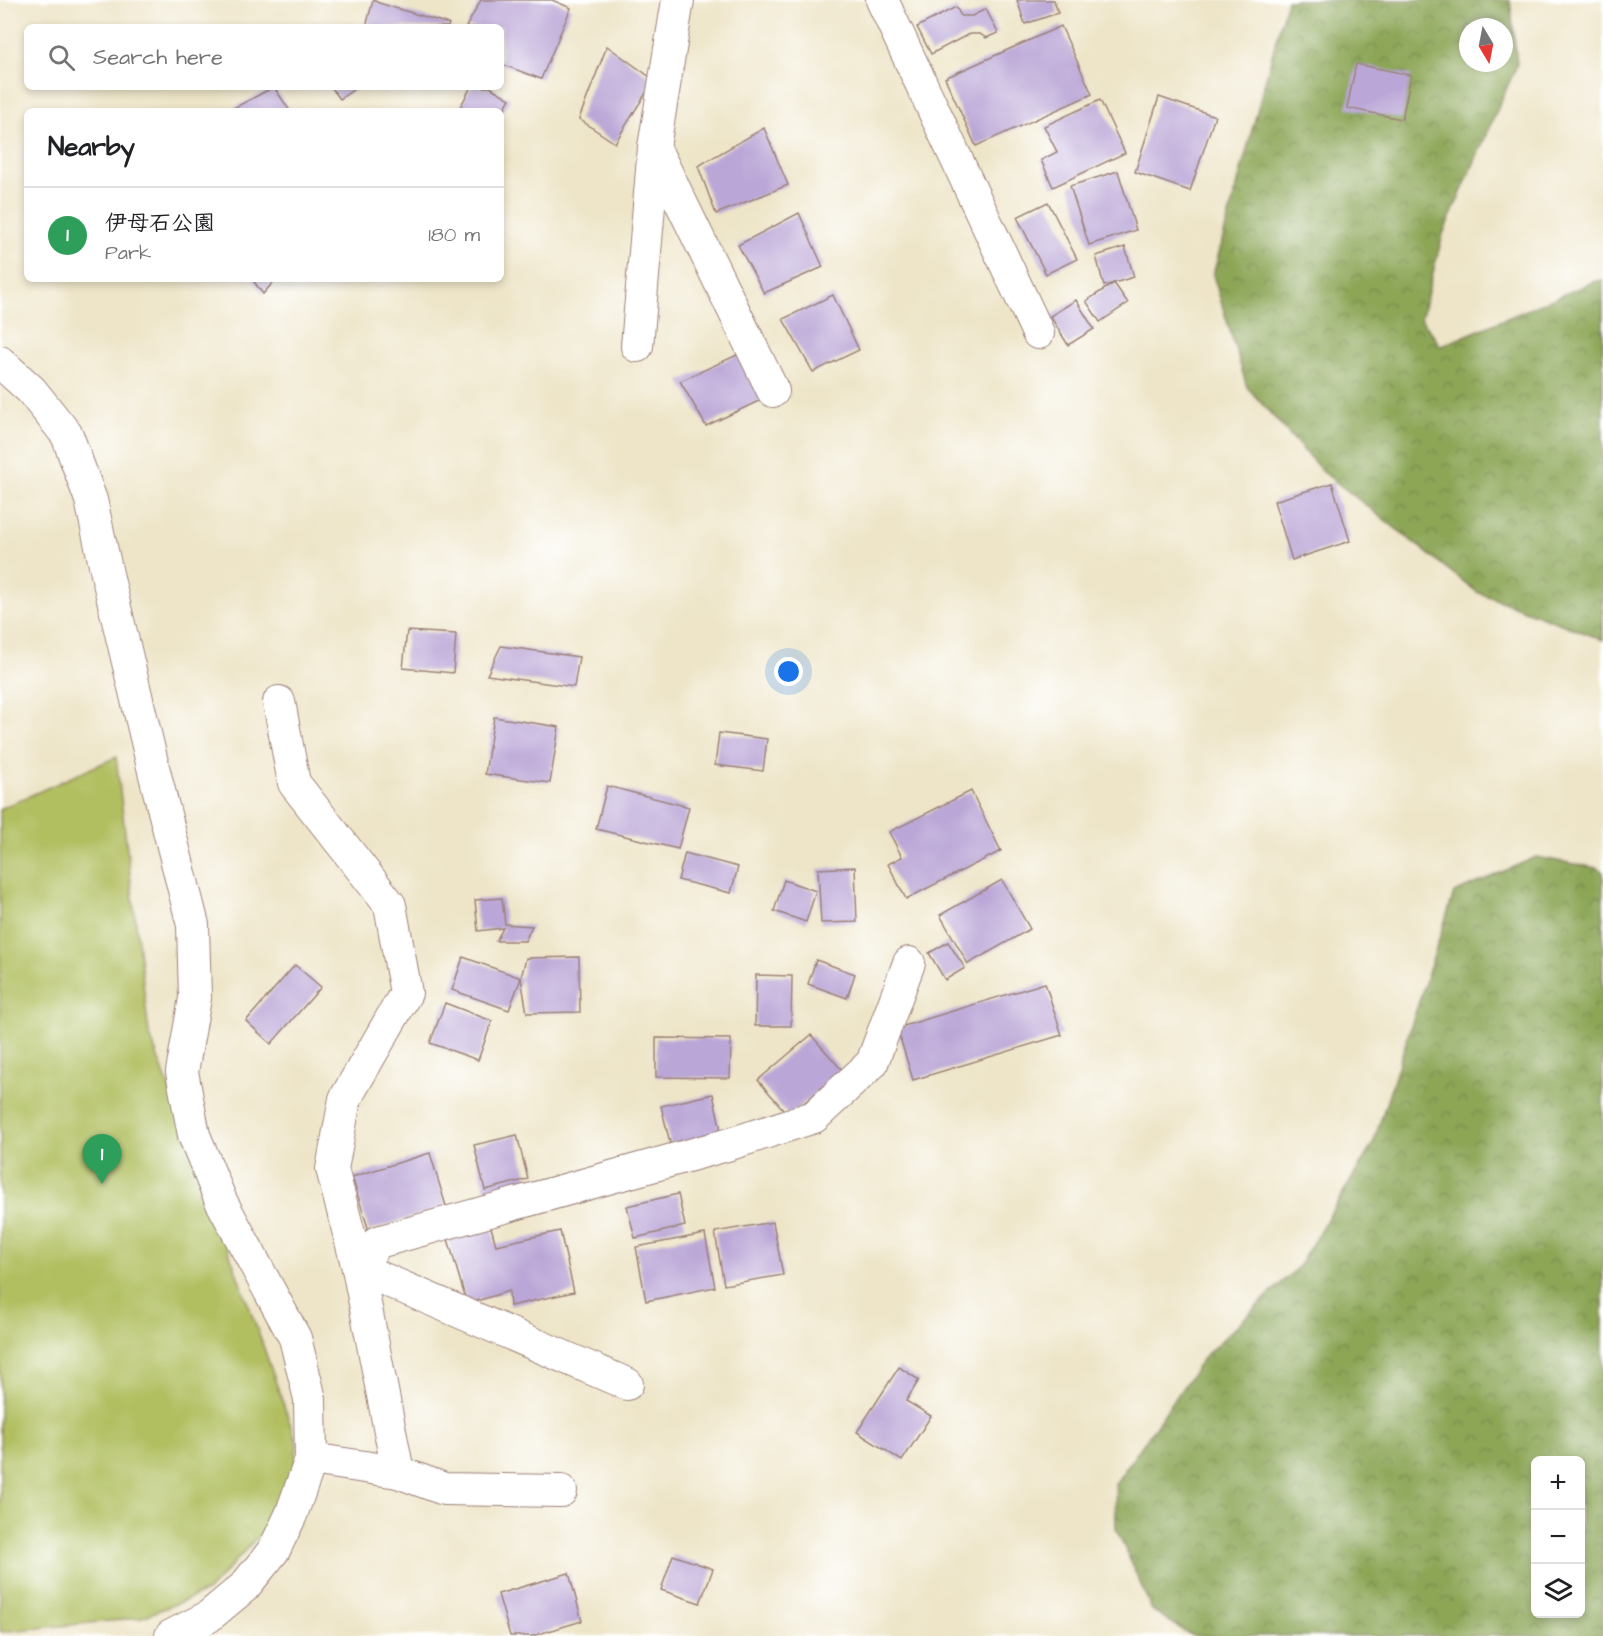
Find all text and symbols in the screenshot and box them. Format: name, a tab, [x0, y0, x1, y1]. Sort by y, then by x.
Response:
north arrow	[1459, 18, 1513, 72]
search box	[24, 24, 504, 90]
icon: search	[45, 41, 78, 74]
text: Search here	[93, 42, 223, 73]
text: Nearby	[48, 129, 135, 165]
text: 伊母石公園	[105, 208, 215, 239]
text: 1	[66, 221, 69, 249]
text: 180 m	[428, 221, 480, 249]
text: Park	[105, 239, 151, 267]
your location	[774, 657, 803, 686]
pin: 1	[82, 1134, 122, 1184]
map controls	[1531, 1456, 1585, 1618]
button: +	[1531, 1456, 1585, 1510]
button: −	[1531, 1510, 1585, 1564]
button: layers	[1531, 1564, 1585, 1618]

